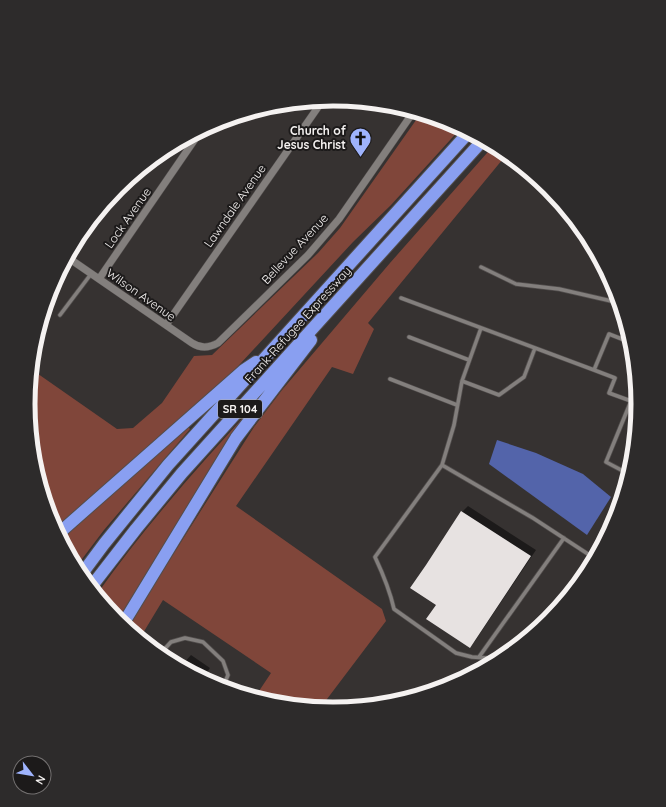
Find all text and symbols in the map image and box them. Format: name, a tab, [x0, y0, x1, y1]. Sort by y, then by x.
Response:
place label: Church of Jesus Christ	[277, 123, 347, 152]
church icon: Church of Jesus Christ	[348, 125, 374, 158]
street label: Lawndale Avenue	[200, 161, 269, 250]
street label: Lock Avenue	[101, 184, 154, 251]
street label: Bellevue Avenue	[258, 210, 331, 287]
street label: Frank-Refugee Expressway	[241, 263, 354, 386]
street label: Wilson Avenue	[104, 265, 179, 324]
road number: SR 104	[218, 400, 262, 418]
north arrow	[12, 755, 52, 795]
text: N	[32, 773, 49, 787]

